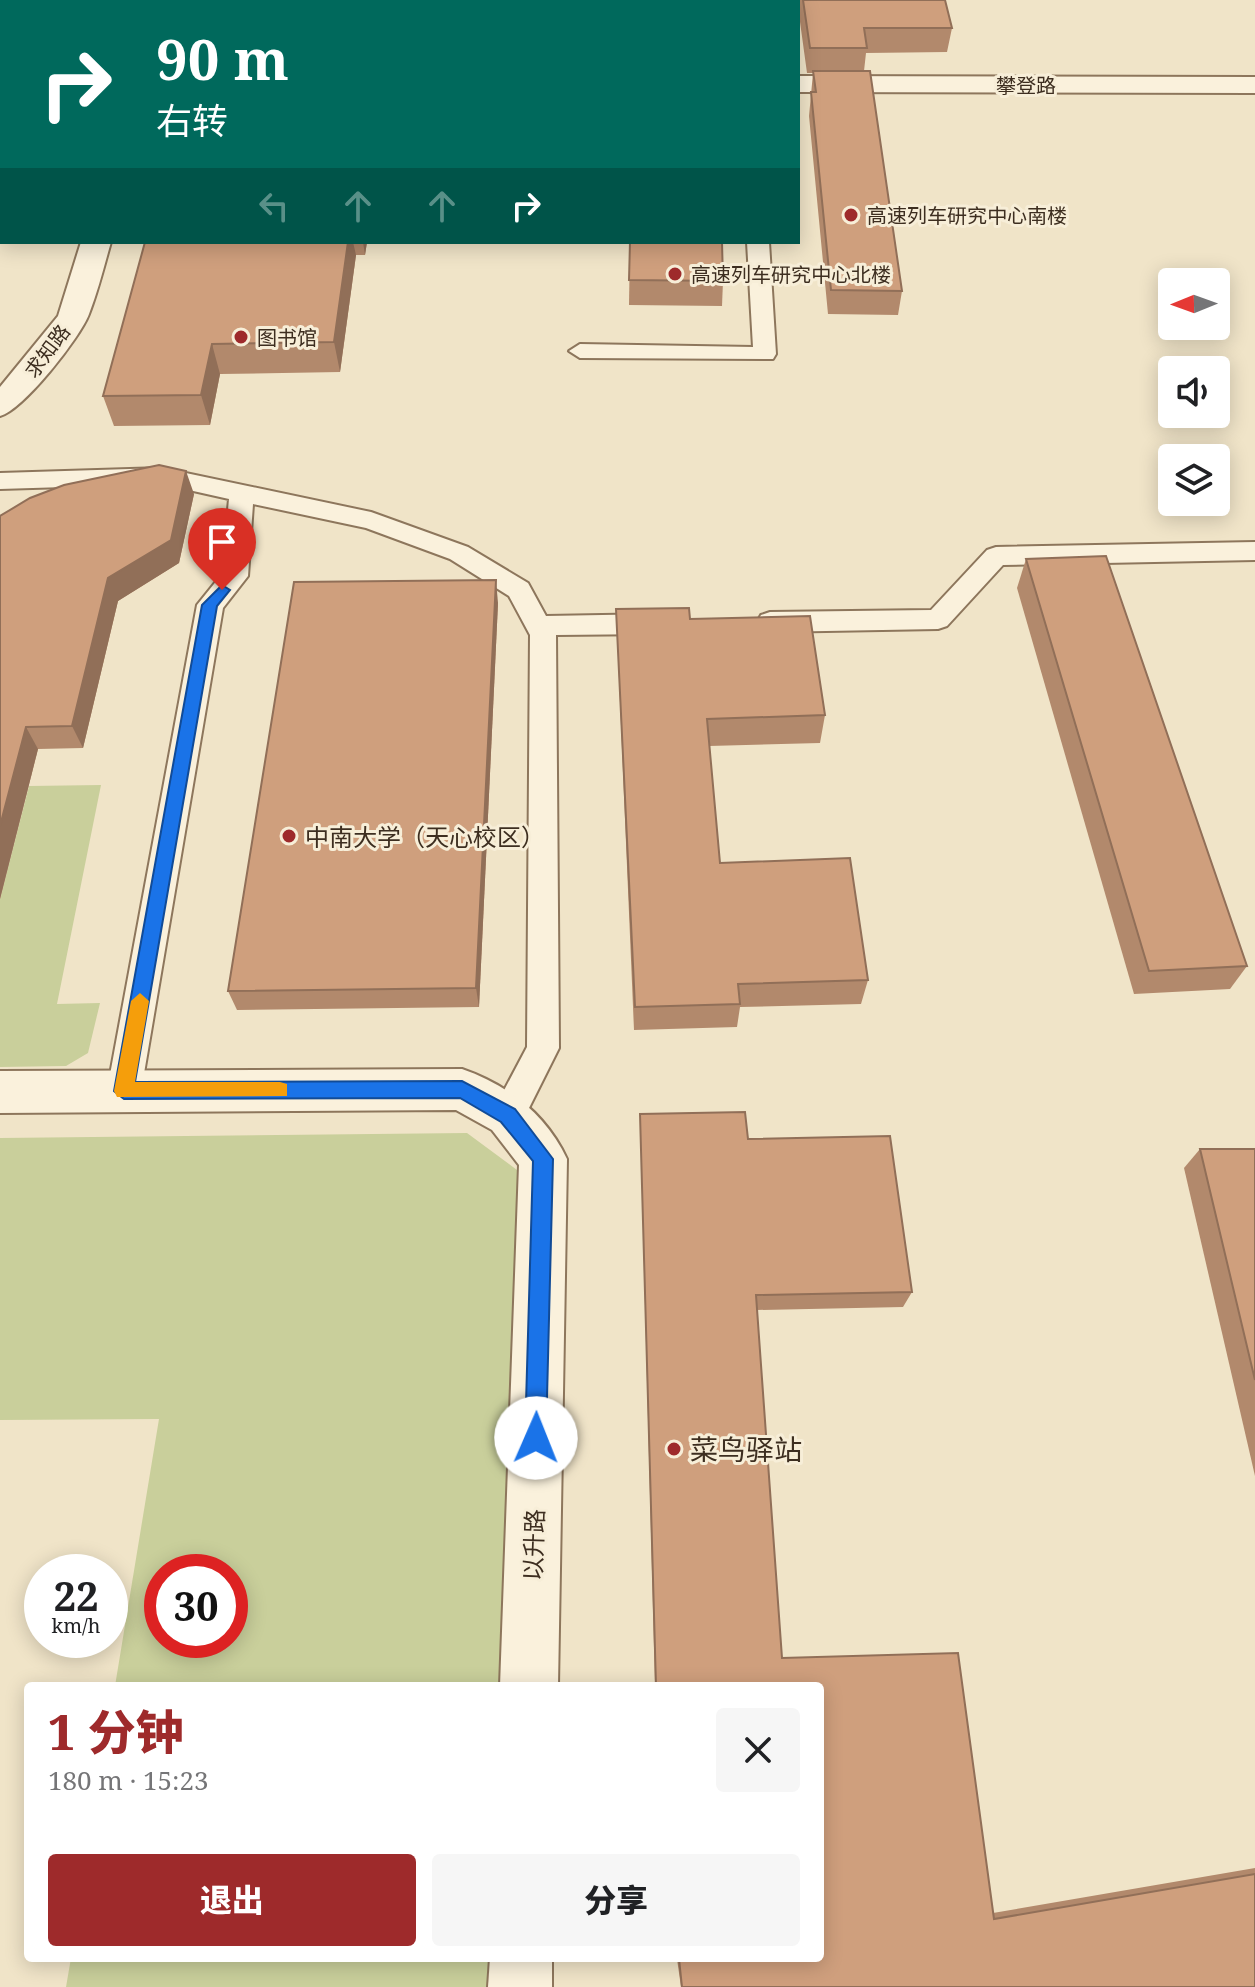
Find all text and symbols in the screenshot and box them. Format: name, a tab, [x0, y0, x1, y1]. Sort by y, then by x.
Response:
text: 90 m	[156, 20, 289, 96]
icon: right	[24, 32, 128, 136]
street label: 攀登路	[996, 72, 1056, 99]
text: 右转	[156, 96, 228, 145]
icon: left	[252, 184, 296, 228]
icon: ahead	[336, 184, 380, 228]
icon: ahead	[420, 184, 464, 228]
icon: right	[504, 184, 548, 228]
place label: 高速列车研究中心南楼	[867, 202, 1067, 229]
marker: 高速列车研究中心南楼	[842, 206, 860, 224]
place label: 高速列车研究中心北楼	[691, 261, 891, 288]
marker: 高速列车研究中心北楼	[666, 265, 684, 283]
north arrow	[1158, 268, 1230, 340]
map controls	[1158, 268, 1230, 516]
street label: 求知路	[18, 319, 76, 383]
place label: 图书馆	[257, 324, 317, 351]
marker: 图书馆	[232, 328, 250, 346]
button: sound	[1158, 356, 1230, 428]
button: layers	[1158, 444, 1230, 516]
pin	[188, 508, 256, 590]
icon: arrive	[200, 520, 244, 564]
place label: 中南大学（天心校区）	[305, 820, 545, 853]
marker: 中南大学（天心校区）	[280, 827, 298, 845]
position arrow	[494, 1396, 578, 1480]
place label: 菜鸟驿站	[690, 1430, 802, 1468]
marker: 菜鸟驿站	[665, 1440, 683, 1458]
street label: 以升路	[515, 1508, 551, 1582]
speed limit sign: 30	[144, 1554, 248, 1658]
text: 22	[53, 1568, 99, 1623]
text: km/h	[51, 1612, 101, 1639]
text: 1 分钟	[48, 1699, 184, 1764]
button: close	[716, 1708, 800, 1792]
text: 180 m · 15:23	[48, 1762, 209, 1798]
button: 退出	[48, 1854, 416, 1946]
button: 分享	[432, 1854, 800, 1946]

